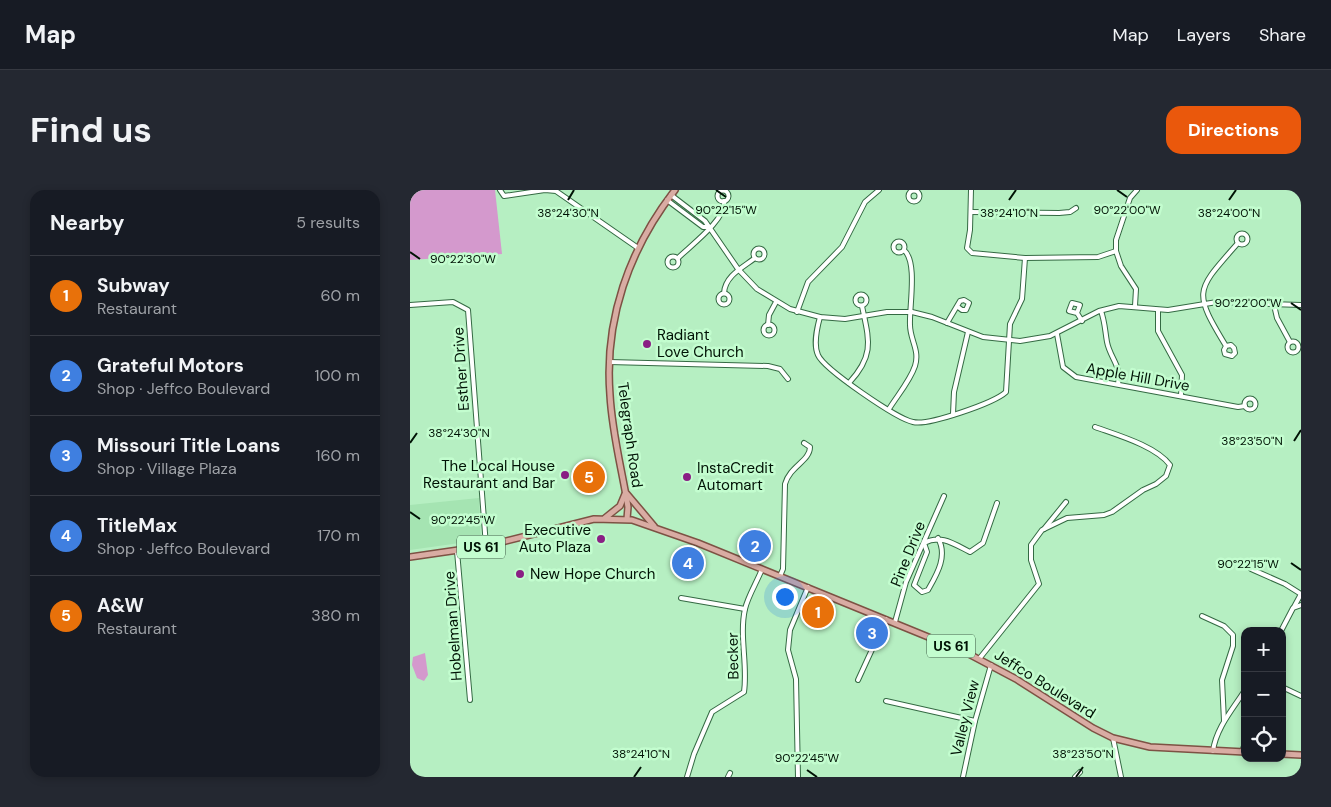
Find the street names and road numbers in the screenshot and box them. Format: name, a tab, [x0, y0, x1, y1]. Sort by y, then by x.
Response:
street label: Esther Drive	[448, 327, 474, 411]
street label: Apple Hill Drive	[1085, 358, 1191, 396]
street label: Telegraph Road	[613, 381, 647, 489]
street label: Pine Drive	[886, 518, 930, 590]
road number: US 61	[457, 536, 505, 558]
street label: Hobelman Drive	[439, 570, 467, 682]
street label: Becker	[723, 632, 743, 680]
road number: US 61	[927, 634, 975, 658]
street label: Jeffco Boulevard	[991, 645, 1099, 723]
street label: Valley View	[946, 677, 984, 758]

